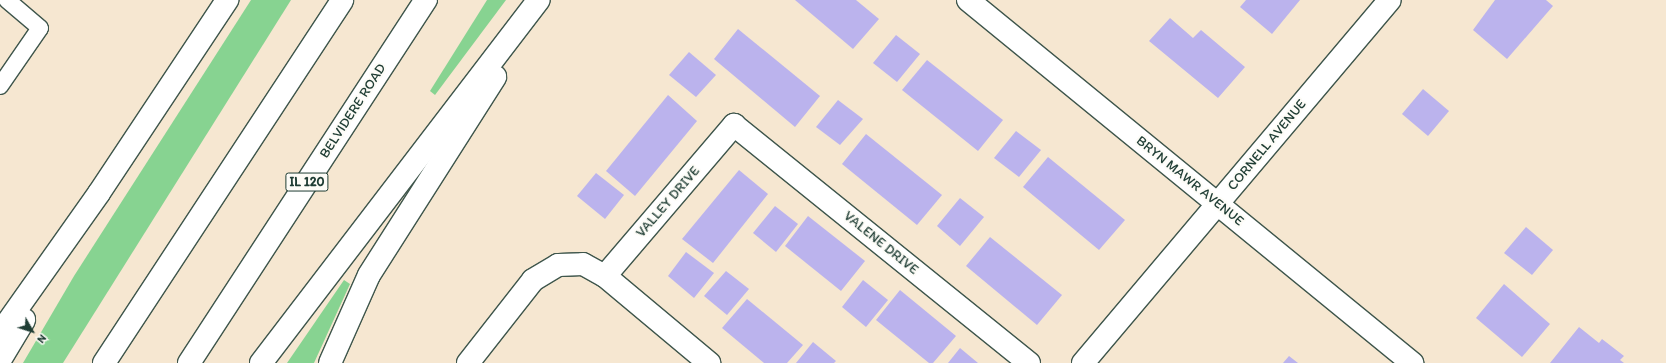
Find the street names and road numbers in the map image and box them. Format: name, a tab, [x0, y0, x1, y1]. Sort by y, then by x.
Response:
street label: BELVIDERE ROAD	[316, 61, 390, 161]
street label: CORNELL AVENUE	[1224, 96, 1310, 194]
street label: BRYN MAWR AVENUE	[1133, 133, 1247, 229]
street label: VALLEY DRIVE	[632, 163, 704, 241]
road number: IL 120	[285, 171, 329, 193]
street label: VALENE DRIVE	[840, 208, 922, 278]

